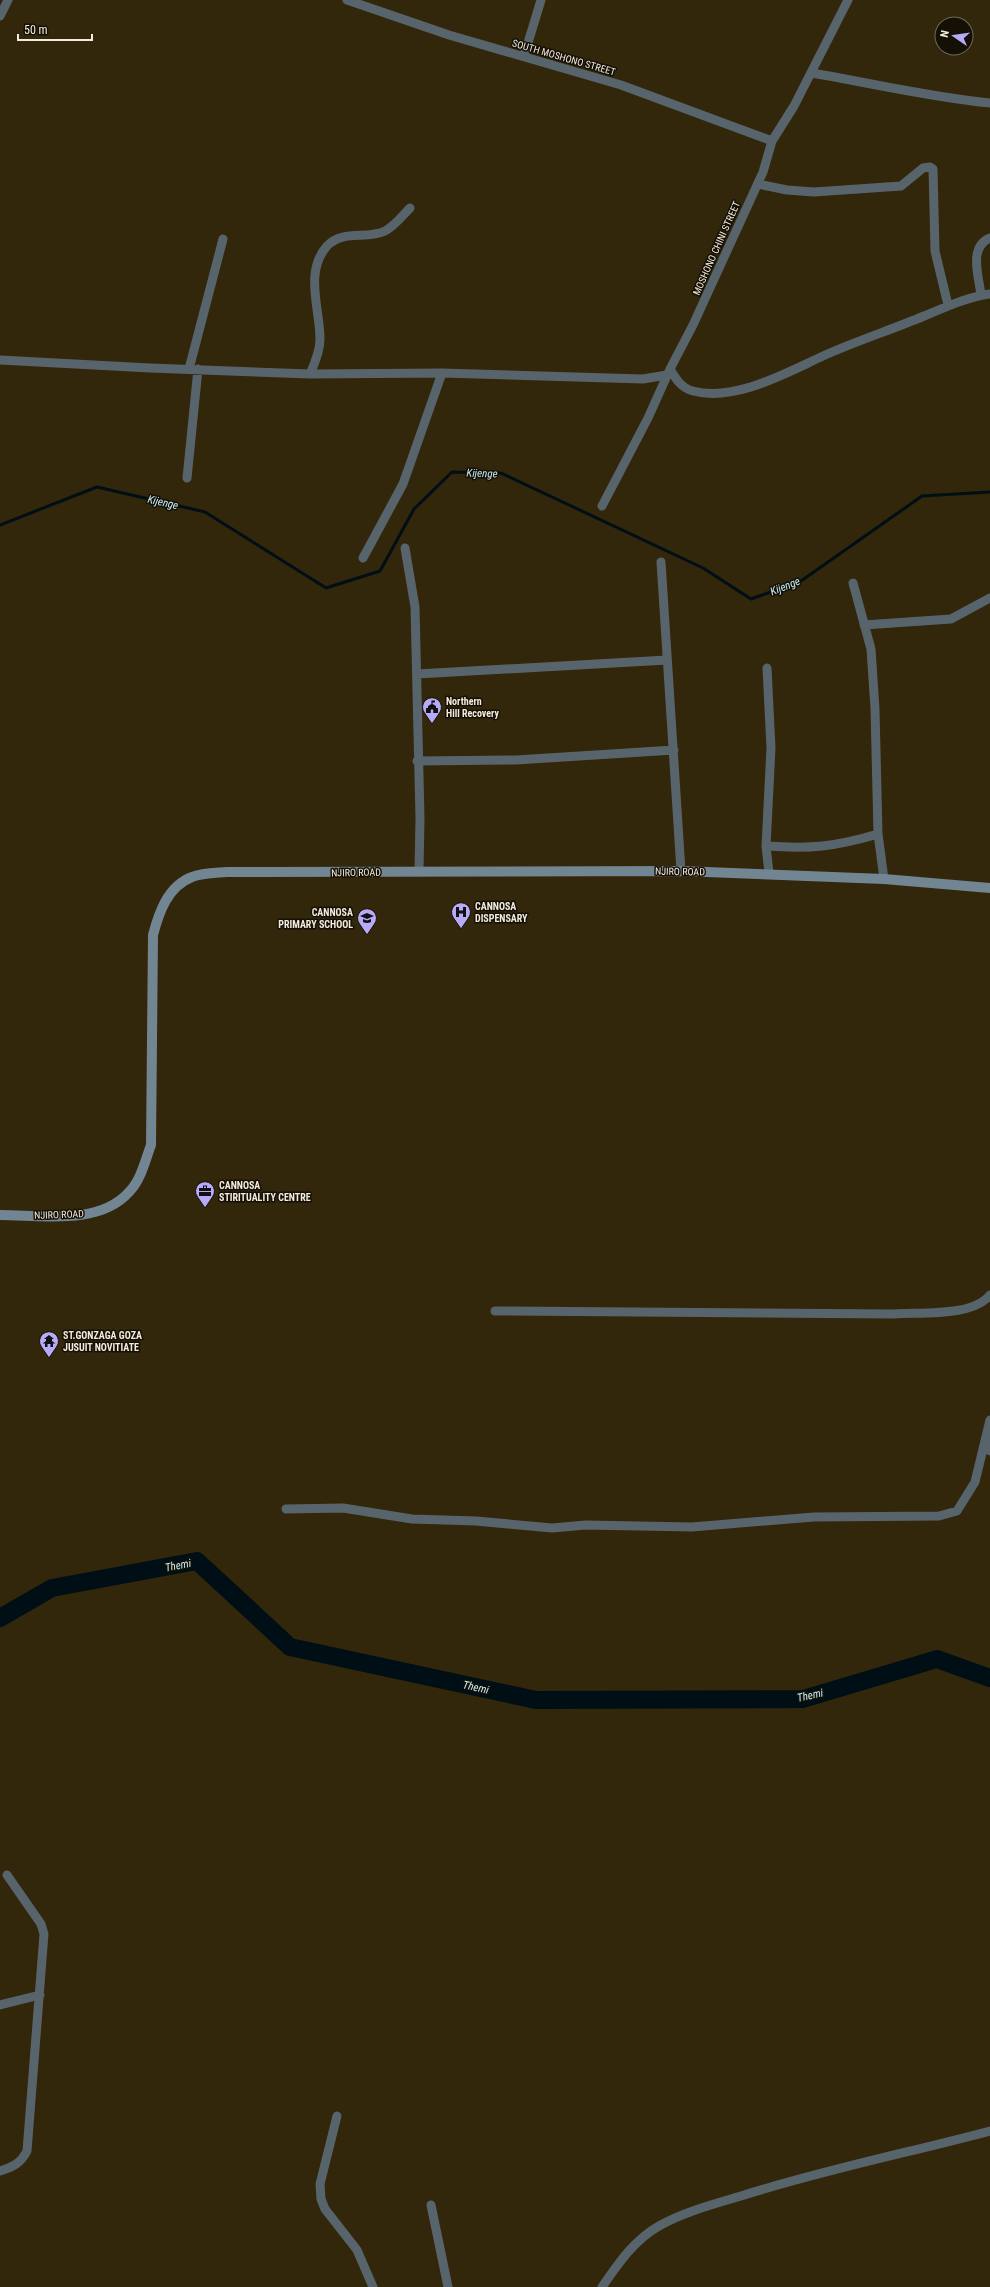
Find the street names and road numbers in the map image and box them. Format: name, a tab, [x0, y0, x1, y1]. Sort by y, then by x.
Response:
street label: SOUTH MOSHONO STREET	[511, 37, 617, 78]
street label: MOSHONO CHINI STREET	[691, 199, 742, 297]
street label: NJIRO ROAD	[655, 866, 705, 877]
street label: NJIRO ROAD	[331, 867, 381, 878]
street label: NJIRO ROAD	[34, 1208, 84, 1221]

